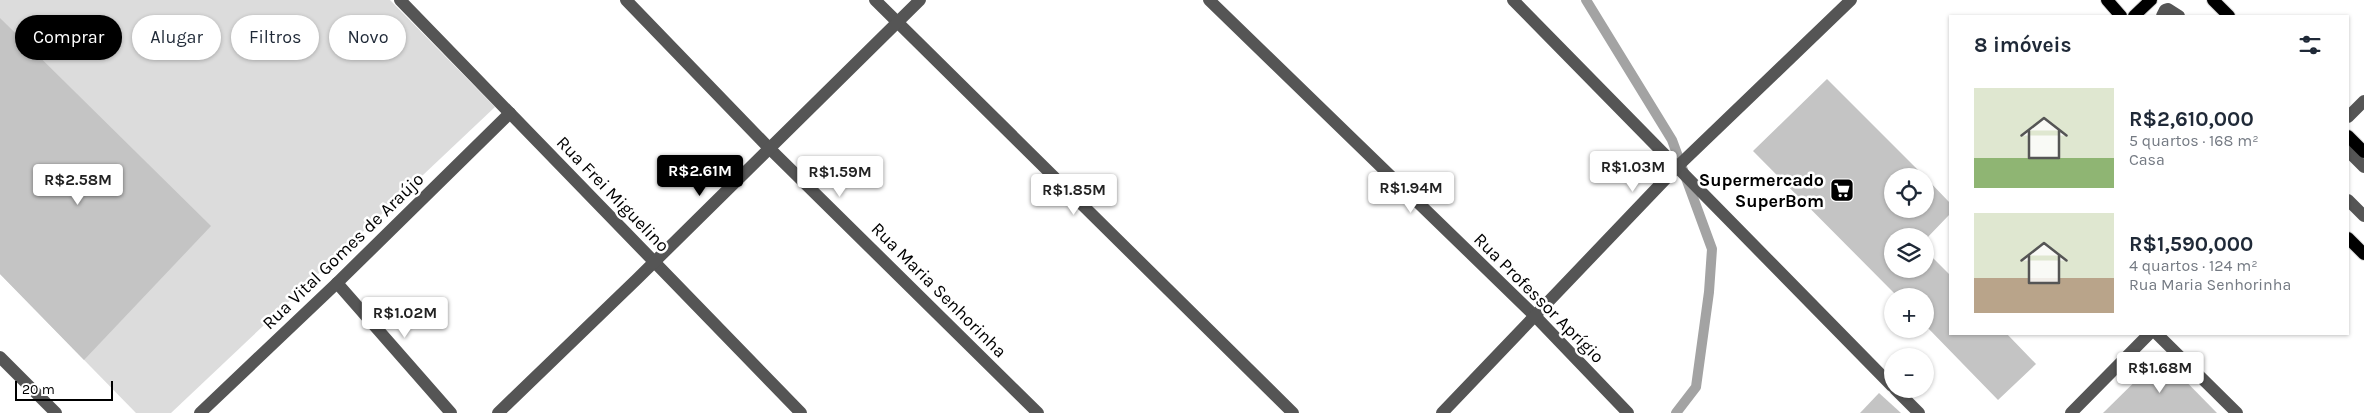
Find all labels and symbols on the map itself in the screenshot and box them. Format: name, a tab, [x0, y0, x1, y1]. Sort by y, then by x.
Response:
street label: Rua Frei Miguelino	[552, 131, 674, 257]
pin: R$1.03M	[1587, 150, 1679, 193]
pin: R$2.61M	[654, 154, 746, 197]
pin: R$1.59M	[794, 156, 886, 198]
pin: R$2.58M	[32, 164, 124, 206]
street label: Rua Vital Gomes de Araújo	[258, 168, 428, 334]
place label: Supermercado SuperBom	[1699, 169, 1824, 212]
pin: R$1.94M	[1365, 172, 1457, 214]
pin: R$1.85M	[1028, 174, 1120, 216]
supermarket icon: Supermercado SuperBom	[1829, 177, 1855, 203]
street label: Rua Maria Senhorinha	[867, 218, 1011, 362]
street label: Rua Professor Aprígio	[1469, 228, 1609, 368]
pin: R$1.02M	[359, 296, 451, 339]
pin: R$1.68M	[2114, 352, 2206, 394]
scale bar	[15, 378, 112, 401]

